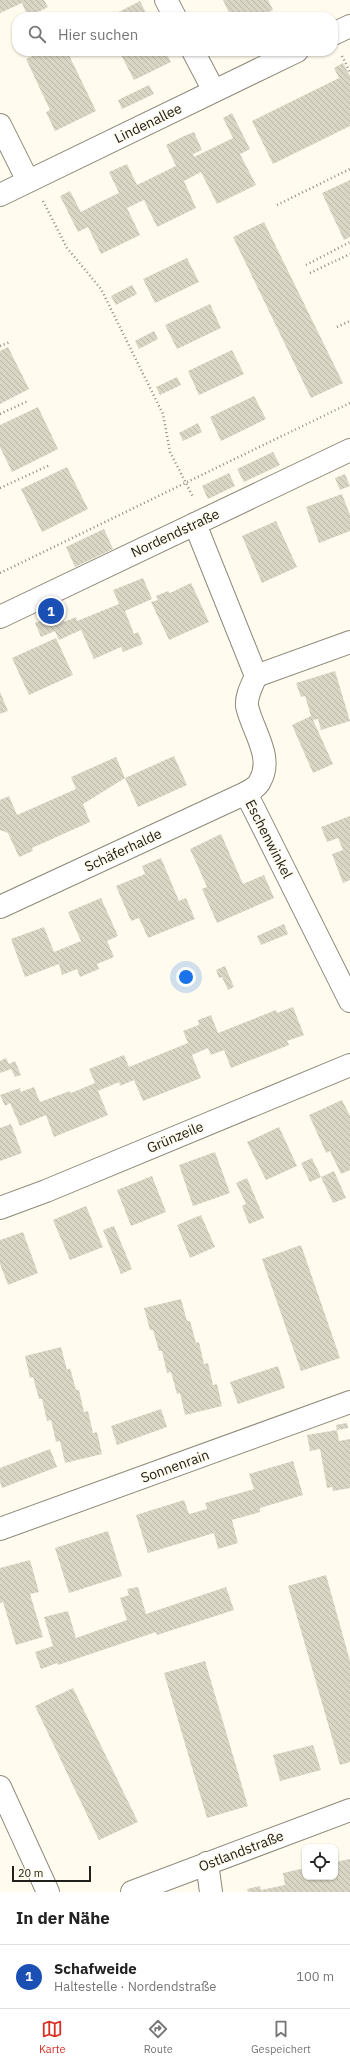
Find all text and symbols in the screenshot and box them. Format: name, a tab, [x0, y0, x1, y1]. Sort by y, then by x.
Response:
search box	[12, 12, 338, 56]
icon: search	[26, 23, 48, 45]
text: Hier suchen	[58, 25, 138, 44]
street label: Lindenallee	[111, 99, 185, 147]
street label: Nordendstraße	[128, 505, 222, 561]
pin: 1	[38, 596, 64, 626]
street label: Eschenwinkel	[241, 796, 297, 882]
street label: Schäferhalde	[82, 824, 165, 876]
your location	[176, 967, 196, 987]
street label: Grünzeile	[144, 1117, 206, 1157]
street label: Sonnenrain	[138, 1445, 212, 1487]
street label: Ostlandstraße	[196, 1826, 286, 1875]
map controls	[302, 1844, 338, 1880]
button: locate	[302, 1844, 338, 1880]
scale bar	[12, 1864, 91, 1883]
text: 20 m	[18, 1866, 43, 1880]
text: In der Nähe	[16, 1907, 110, 1929]
text: Schafweide	[54, 1959, 137, 1978]
text: 1	[25, 1968, 33, 1985]
text: 100 m	[296, 1968, 334, 1985]
text: Haltestelle · Nordendstraße	[54, 1978, 216, 1995]
tab: Karte	[39, 2018, 66, 2056]
tab: Route	[144, 2018, 173, 2056]
tab: Gespeichert	[251, 2018, 311, 2056]

